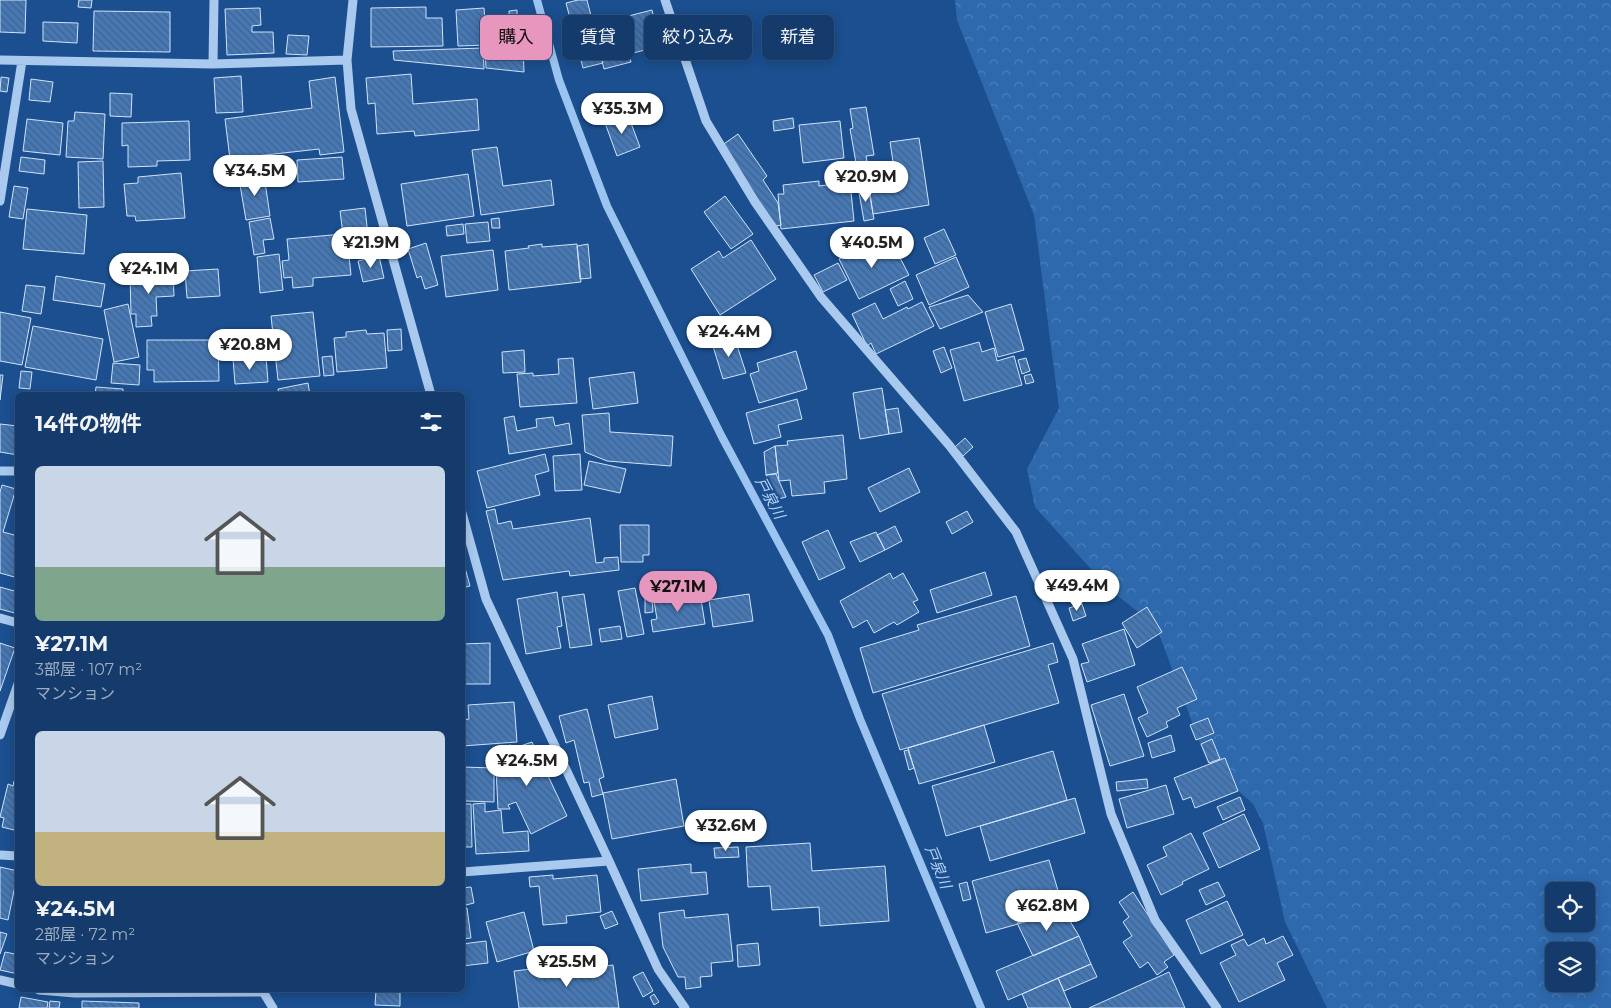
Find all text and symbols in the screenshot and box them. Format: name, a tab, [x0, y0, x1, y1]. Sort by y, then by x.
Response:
chip: 購入	[480, 15, 552, 60]
chip: 賃貸	[562, 15, 634, 60]
chip: 絞り込み	[644, 15, 752, 60]
chip: 新着	[762, 15, 834, 60]
pin: ¥35.3M	[581, 92, 663, 135]
text: ¥35.3M	[592, 99, 652, 118]
pin: ¥34.5M	[214, 154, 296, 197]
pin: ¥20.9M	[825, 160, 907, 203]
text: ¥34.5M	[224, 161, 286, 180]
text: ¥20.9M	[835, 167, 897, 186]
pin: ¥21.9M	[330, 226, 412, 269]
pin: ¥40.5M	[831, 226, 913, 269]
text: ¥21.9M	[342, 233, 400, 252]
text: ¥40.5M	[841, 233, 903, 252]
pin: ¥24.1M	[108, 252, 190, 295]
text: ¥24.1M	[120, 259, 178, 278]
pin: ¥24.4M	[688, 316, 770, 358]
text: ¥24.4M	[698, 322, 760, 341]
pin: ¥20.8M	[209, 328, 291, 371]
text: ¥20.8M	[219, 335, 281, 354]
icon: filters	[417, 408, 445, 436]
text: 14件の物件	[35, 411, 142, 436]
water label: 戸泉川	[751, 473, 790, 524]
icon: home	[195, 498, 285, 588]
pin: ¥27.1M	[637, 570, 719, 613]
pin: ¥49.4M	[1036, 570, 1118, 612]
text: ¥49.4M	[1045, 576, 1109, 595]
text: ¥27.1M	[650, 577, 706, 596]
text: ¥27.1M	[35, 631, 108, 656]
text: 3部屋 · 107 m²	[35, 660, 142, 679]
text: マンション	[35, 684, 115, 703]
pin: ¥24.5M	[486, 744, 568, 787]
text: ¥24.5M	[496, 751, 558, 770]
icon: home	[195, 763, 285, 853]
pin: ¥32.6M	[685, 810, 767, 852]
text: ¥32.6M	[696, 816, 756, 835]
water label: 戸泉川	[921, 842, 956, 893]
map controls	[1545, 882, 1595, 992]
button: locate	[1545, 882, 1595, 932]
pin: ¥62.8M	[1006, 890, 1088, 932]
text: ¥24.5M	[35, 896, 116, 921]
text: ¥62.8M	[1016, 896, 1078, 915]
text: 2部屋 · 72 m²	[35, 925, 135, 944]
button: layers	[1545, 942, 1595, 992]
pin: ¥25.5M	[526, 946, 608, 988]
text: マンション	[35, 949, 115, 968]
text: ¥25.5M	[537, 952, 597, 971]

